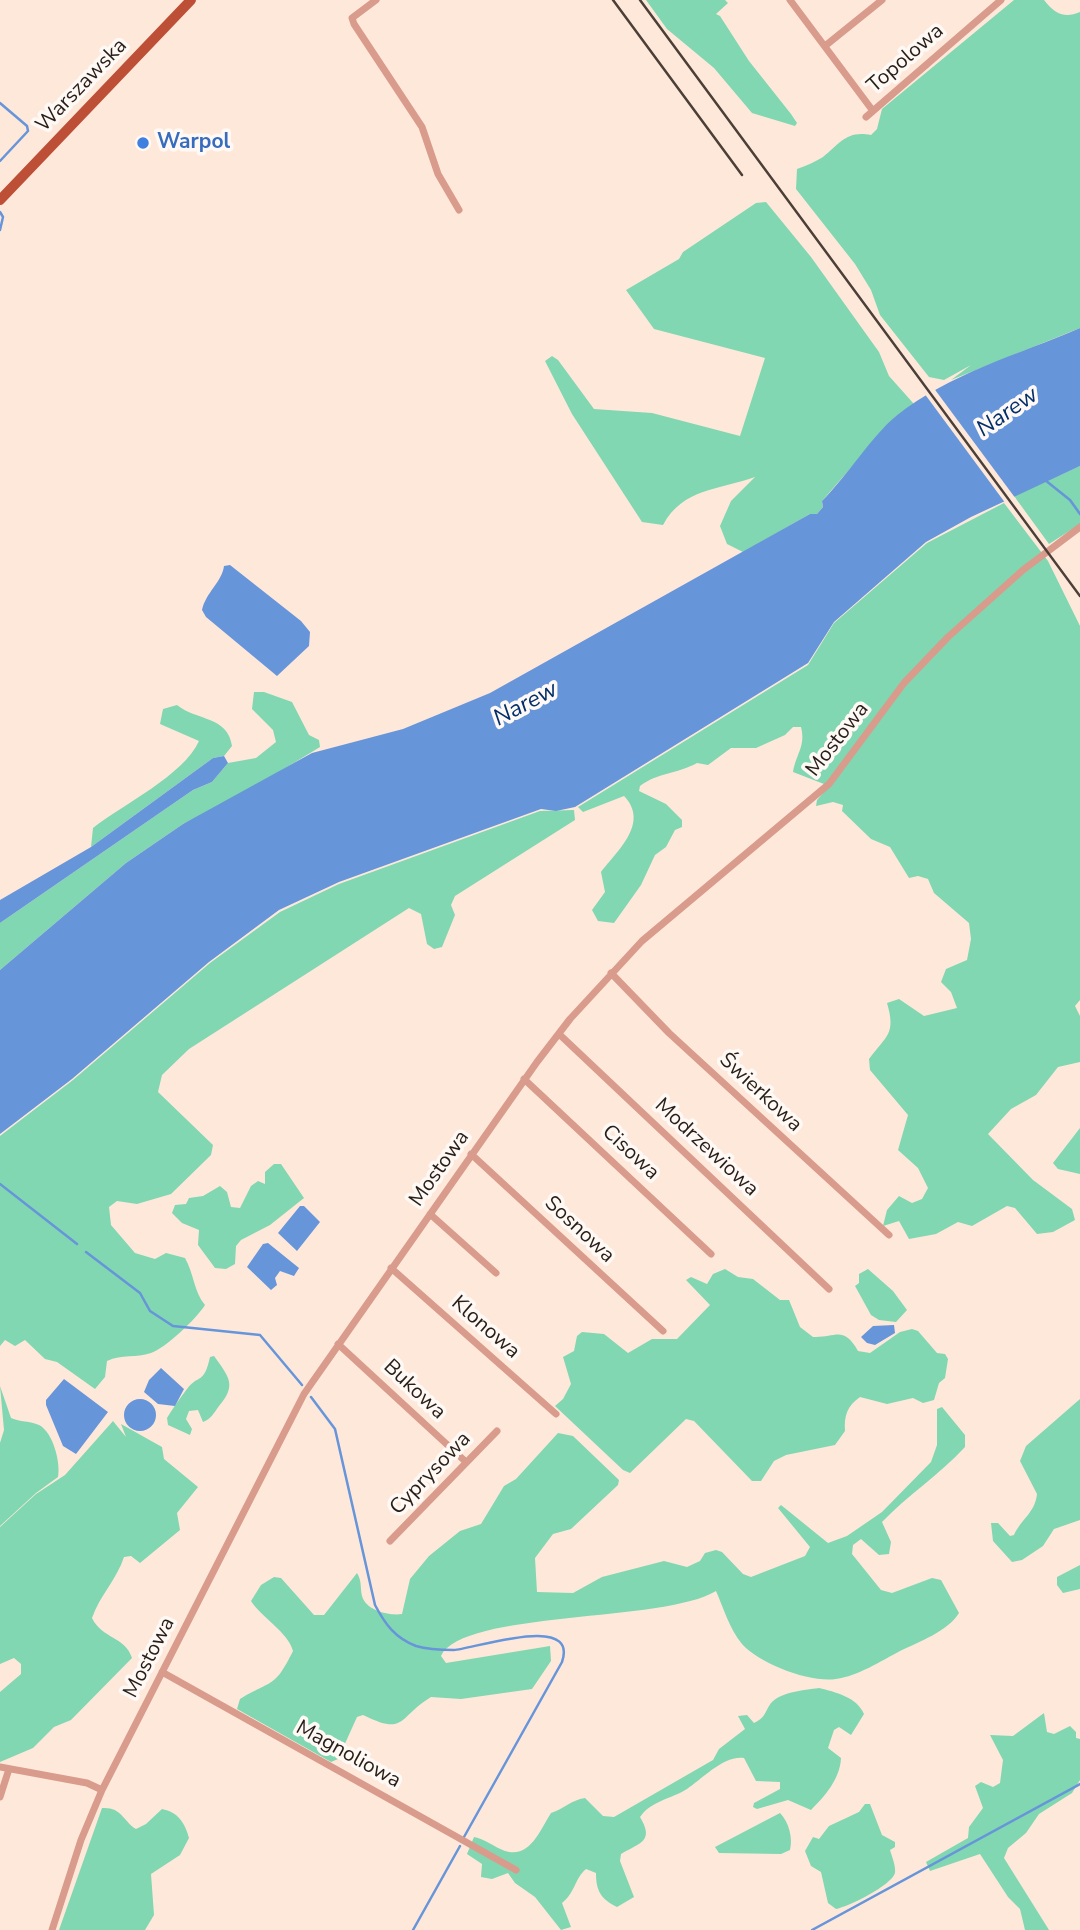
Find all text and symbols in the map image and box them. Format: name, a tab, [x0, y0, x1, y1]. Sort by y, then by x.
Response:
street label: Topolowa	[863, 19, 949, 99]
street label: Warszawska	[31, 34, 133, 138]
place label: Warpol	[157, 130, 230, 156]
marker: Warpol	[135, 135, 151, 151]
water label: Narew	[972, 382, 1044, 444]
water label: Narew	[489, 677, 563, 733]
street label: Mostowa	[801, 698, 875, 782]
street label: Świerkowa	[713, 1048, 807, 1138]
street label: Modrzewiowa	[649, 1094, 763, 1202]
street label: Cisowa	[596, 1120, 664, 1186]
street label: Mostowa	[405, 1126, 475, 1212]
street label: Sosnowa	[539, 1191, 619, 1269]
street label: Klonowa	[445, 1291, 525, 1365]
street label: Bukowa	[378, 1355, 450, 1425]
street label: Cyprysowa	[385, 1427, 477, 1521]
street label: Mostowa	[119, 1614, 181, 1702]
street label: Magnoliowa	[291, 1716, 405, 1794]

